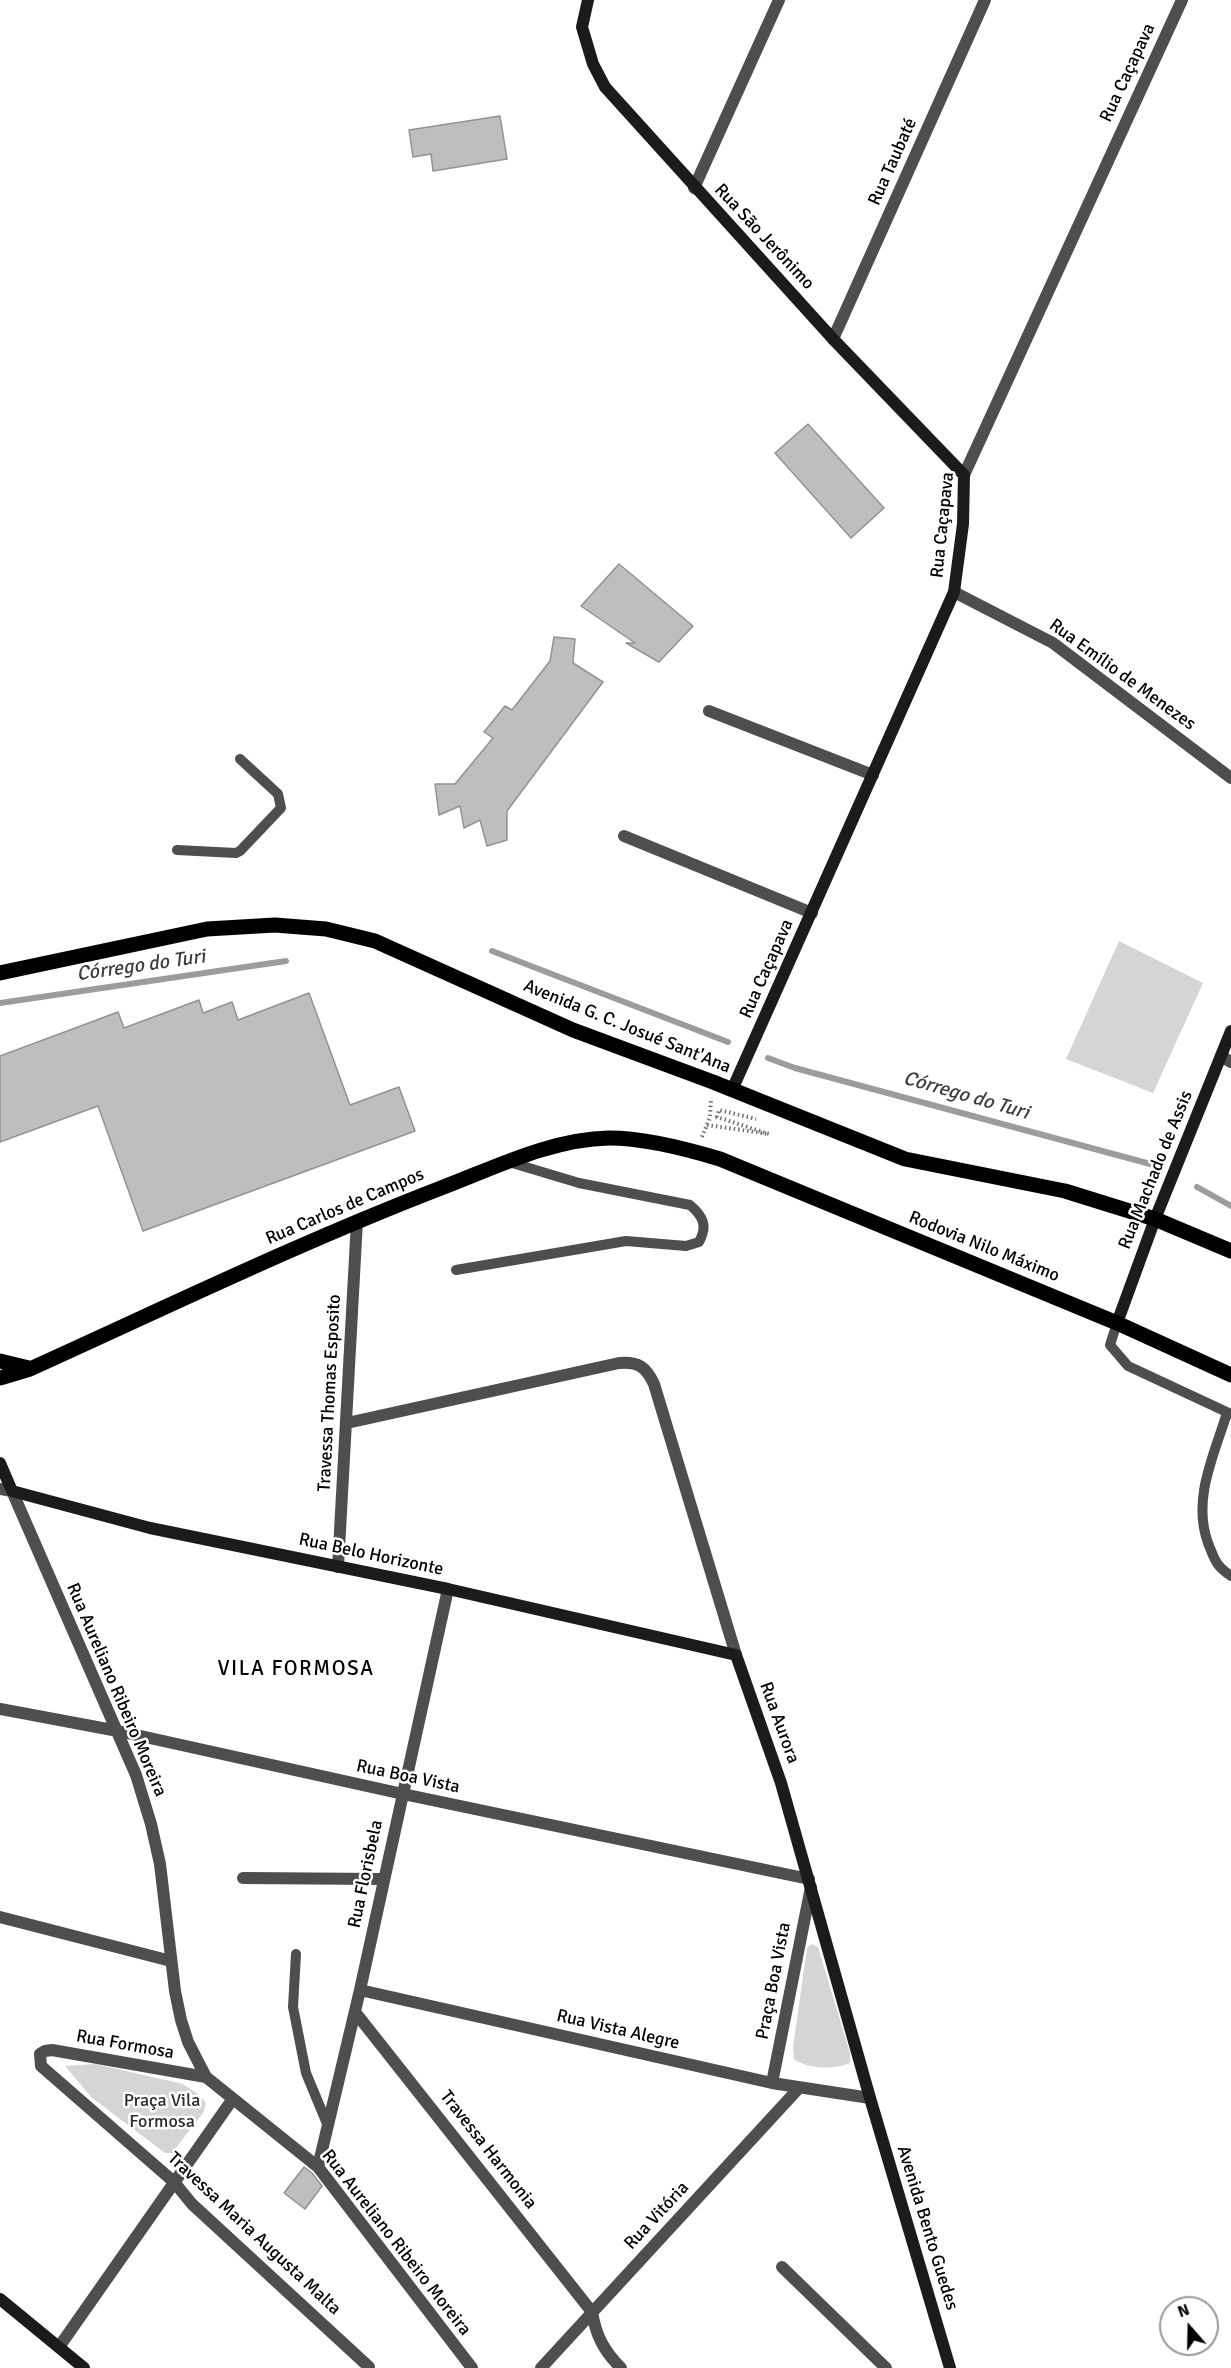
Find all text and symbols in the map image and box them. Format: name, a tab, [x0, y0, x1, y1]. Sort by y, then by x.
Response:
street label: Rua Caçapava	[1096, 20, 1160, 126]
street label: Rua Taubaté	[864, 115, 922, 209]
street label: Rua São Jerônimo	[709, 180, 819, 294]
street label: Rua Caçapava	[927, 471, 959, 579]
street label: Rua Emílio de Menezes	[1045, 615, 1199, 735]
street label: Rua Caçapava	[735, 916, 799, 1022]
water label: Córrego do Turi	[75, 945, 207, 987]
street label: Avenida G. C. Josué Sant'Ana	[520, 975, 734, 1079]
water label: Córrego do Turi	[900, 1067, 1032, 1125]
street label: Rua Machado de Assis	[1114, 1088, 1198, 1252]
street label: Rua Carlos de Campos	[263, 1164, 427, 1250]
street label: Rodovia Nilo Máximo	[905, 1207, 1063, 1287]
street label: Travessa Thomas Esposito	[314, 1294, 346, 1492]
street label: Rua Belo Horizonte	[297, 1529, 445, 1581]
street label: Rua Aureliano Ribeiro Moreira	[61, 1580, 171, 1800]
district label: VILA FORMOSA	[217, 1656, 375, 1682]
street label: Rua Aurora	[754, 1679, 804, 1767]
street label: Rua Boa Vista	[354, 1755, 462, 1799]
street label: Rua Florisbela	[344, 1818, 388, 1930]
street label: Praça Boa Vista	[752, 1921, 796, 2041]
street label: Rua Vista Alegre	[554, 2005, 682, 2055]
street label: Rua Formosa	[74, 2026, 176, 2064]
street label: Travessa Harmonia	[435, 2086, 541, 2214]
park label: Praça Vila Formosa	[124, 2090, 200, 2132]
street label: Avenida Bento Guedes	[892, 2143, 962, 2313]
street label: Rua Aureliano Ribeiro Moreira	[317, 2146, 475, 2340]
street label: Travessa Maria Augusta Malta	[163, 2148, 345, 2320]
street label: Rua Vitória	[620, 2178, 694, 2254]
north arrow	[1159, 2296, 1219, 2356]
text: N	[1175, 2300, 1192, 2322]

